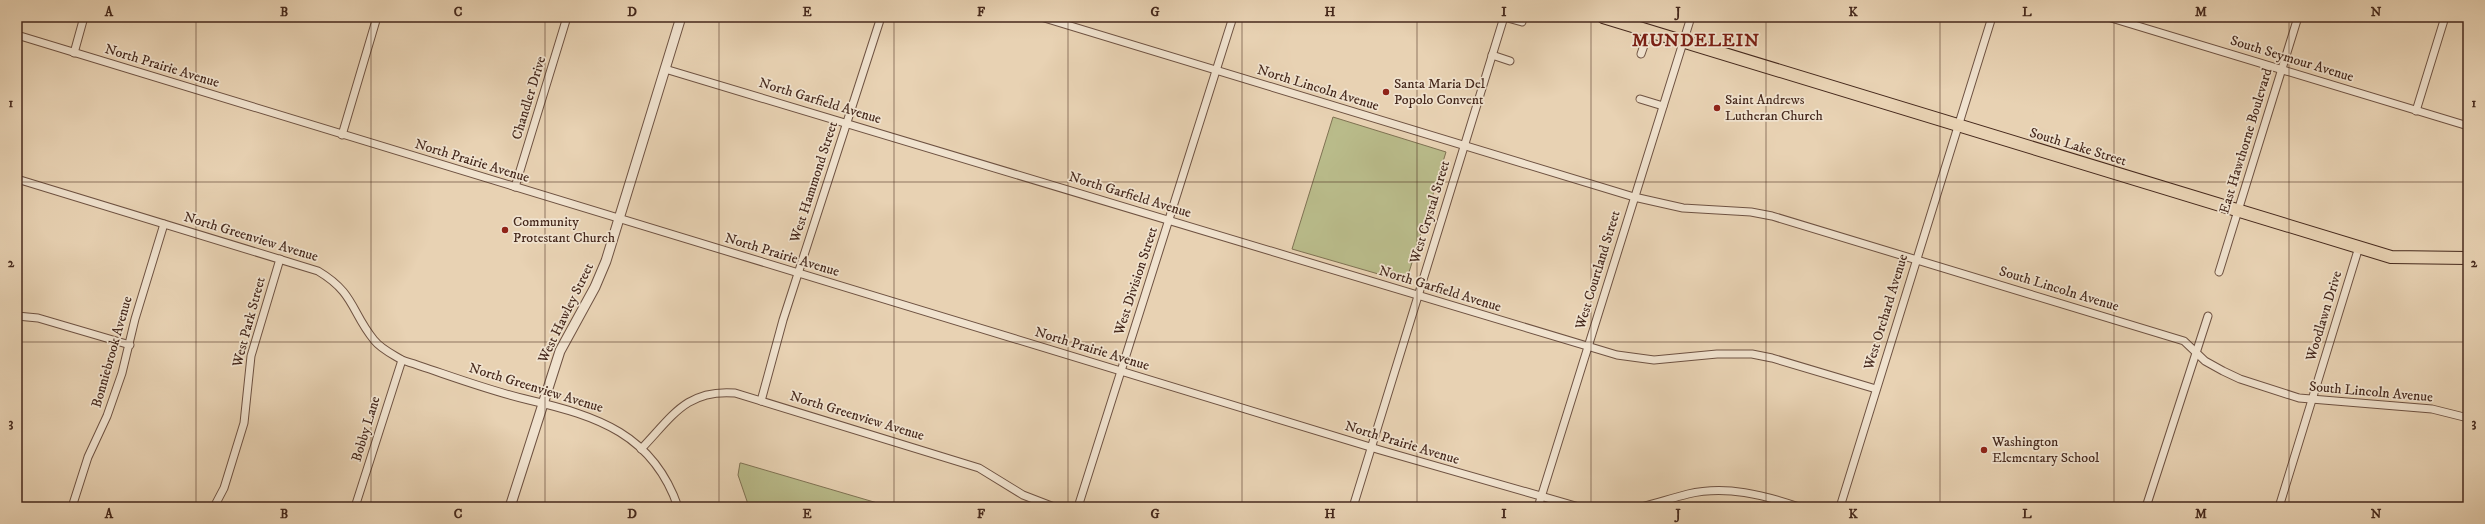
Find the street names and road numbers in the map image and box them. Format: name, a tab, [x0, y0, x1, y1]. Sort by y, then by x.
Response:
street label: South Seymour Avenue	[2228, 32, 2356, 86]
street label: North Prairie Avenue	[103, 40, 222, 92]
street label: Chandler Drive	[508, 54, 550, 142]
street label: North Lincoln Avenue	[1255, 61, 1381, 115]
street label: East Hawthorne Boulevard	[2215, 66, 2277, 216]
street label: North Garfield Avenue	[757, 74, 884, 128]
street label: West Hammond Street	[786, 119, 842, 246]
street label: South Lake Street	[2027, 124, 2129, 170]
street label: North Prairie Avenue	[413, 135, 532, 187]
street label: West Crystal Street	[1406, 158, 1454, 267]
street label: North Garfield Avenue	[1067, 168, 1194, 222]
street label: North Greenview Avenue	[182, 208, 321, 266]
street label: West Courtland Street	[1571, 208, 1625, 333]
street label: West Division Street	[1110, 224, 1162, 338]
street label: North Prairie Avenue	[723, 229, 842, 281]
street label: West Orchard Avenue	[1860, 252, 1912, 373]
street label: West Hawley Street	[534, 260, 598, 367]
street label: North Garfield Avenue	[1377, 262, 1504, 316]
street label: South Lincoln Avenue	[1997, 262, 2121, 316]
street label: Woodlawn Drive	[2301, 269, 2346, 364]
street label: West Park Street	[228, 275, 270, 370]
street label: Bonniebrook Avenue	[87, 294, 137, 410]
street label: North Prairie Avenue	[1033, 323, 1152, 375]
street label: North Greenview Avenue	[467, 359, 606, 417]
street label: South Lincoln Avenue	[2308, 378, 2434, 406]
street label: North Greenview Avenue	[788, 387, 927, 445]
street label: Bobby Lane	[348, 394, 385, 464]
street label: North Prairie Avenue	[1343, 417, 1462, 469]

